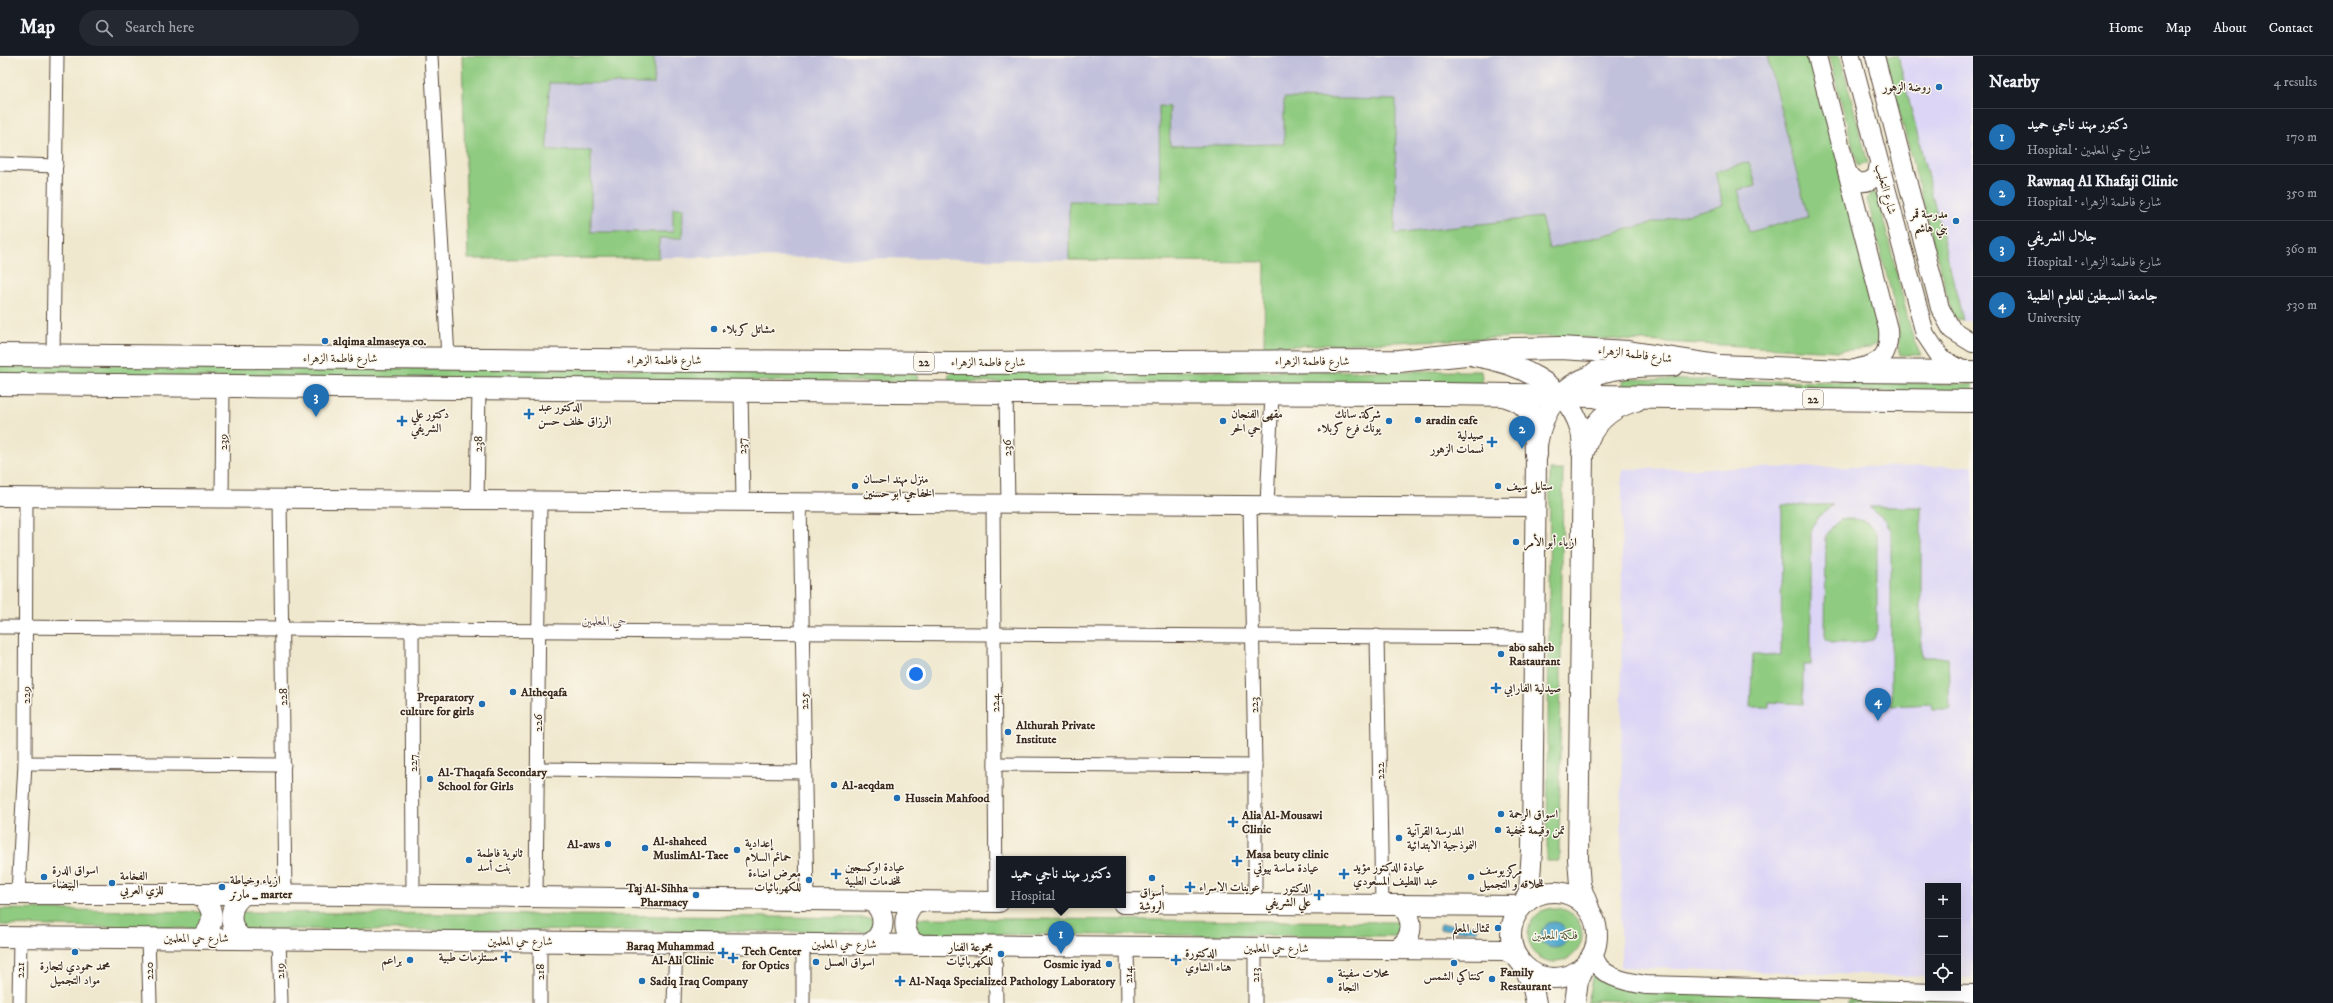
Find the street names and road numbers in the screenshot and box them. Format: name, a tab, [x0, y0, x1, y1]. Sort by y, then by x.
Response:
street label: شارع التعليب	[1869, 162, 1899, 217]
street label: شارع فاطمة الزهراء	[1597, 343, 1673, 369]
street label: شارع فاطمة الزهراء	[303, 351, 377, 369]
street label: شارع فاطمة الزهراء	[627, 353, 701, 371]
road number: 22	[914, 353, 934, 371]
street label: شارع فاطمة الزهراء	[1275, 354, 1349, 372]
street label: شارع فاطمة الزهراء	[951, 355, 1025, 373]
road number: 22	[1803, 390, 1823, 408]
street label: 239	[216, 434, 231, 450]
street label: 238	[471, 436, 486, 452]
street label: 237	[735, 438, 750, 454]
street label: 236	[1000, 439, 1015, 456]
street label: 229	[19, 686, 34, 704]
street label: 228	[276, 688, 291, 706]
street label: 225	[797, 692, 812, 710]
street label: 224	[988, 692, 1003, 712]
street label: 223	[1247, 697, 1262, 713]
street label: 226	[531, 713, 546, 732]
street label: 227	[406, 754, 421, 772]
street label: 222	[1373, 762, 1388, 780]
street label: شارع حي المعلمين	[163, 931, 229, 949]
street label: شارع حي المعلمين	[487, 934, 553, 952]
street label: شارع حي المعلمين	[811, 937, 877, 955]
street label: شارع حي المعلمين	[1243, 941, 1309, 959]
street label: 221	[13, 962, 28, 978]
street label: 220	[142, 962, 157, 980]
street label: 219	[273, 963, 288, 979]
street label: 218	[533, 964, 548, 980]
street label: 214	[1121, 965, 1136, 984]
street label: 213	[1248, 968, 1263, 982]

